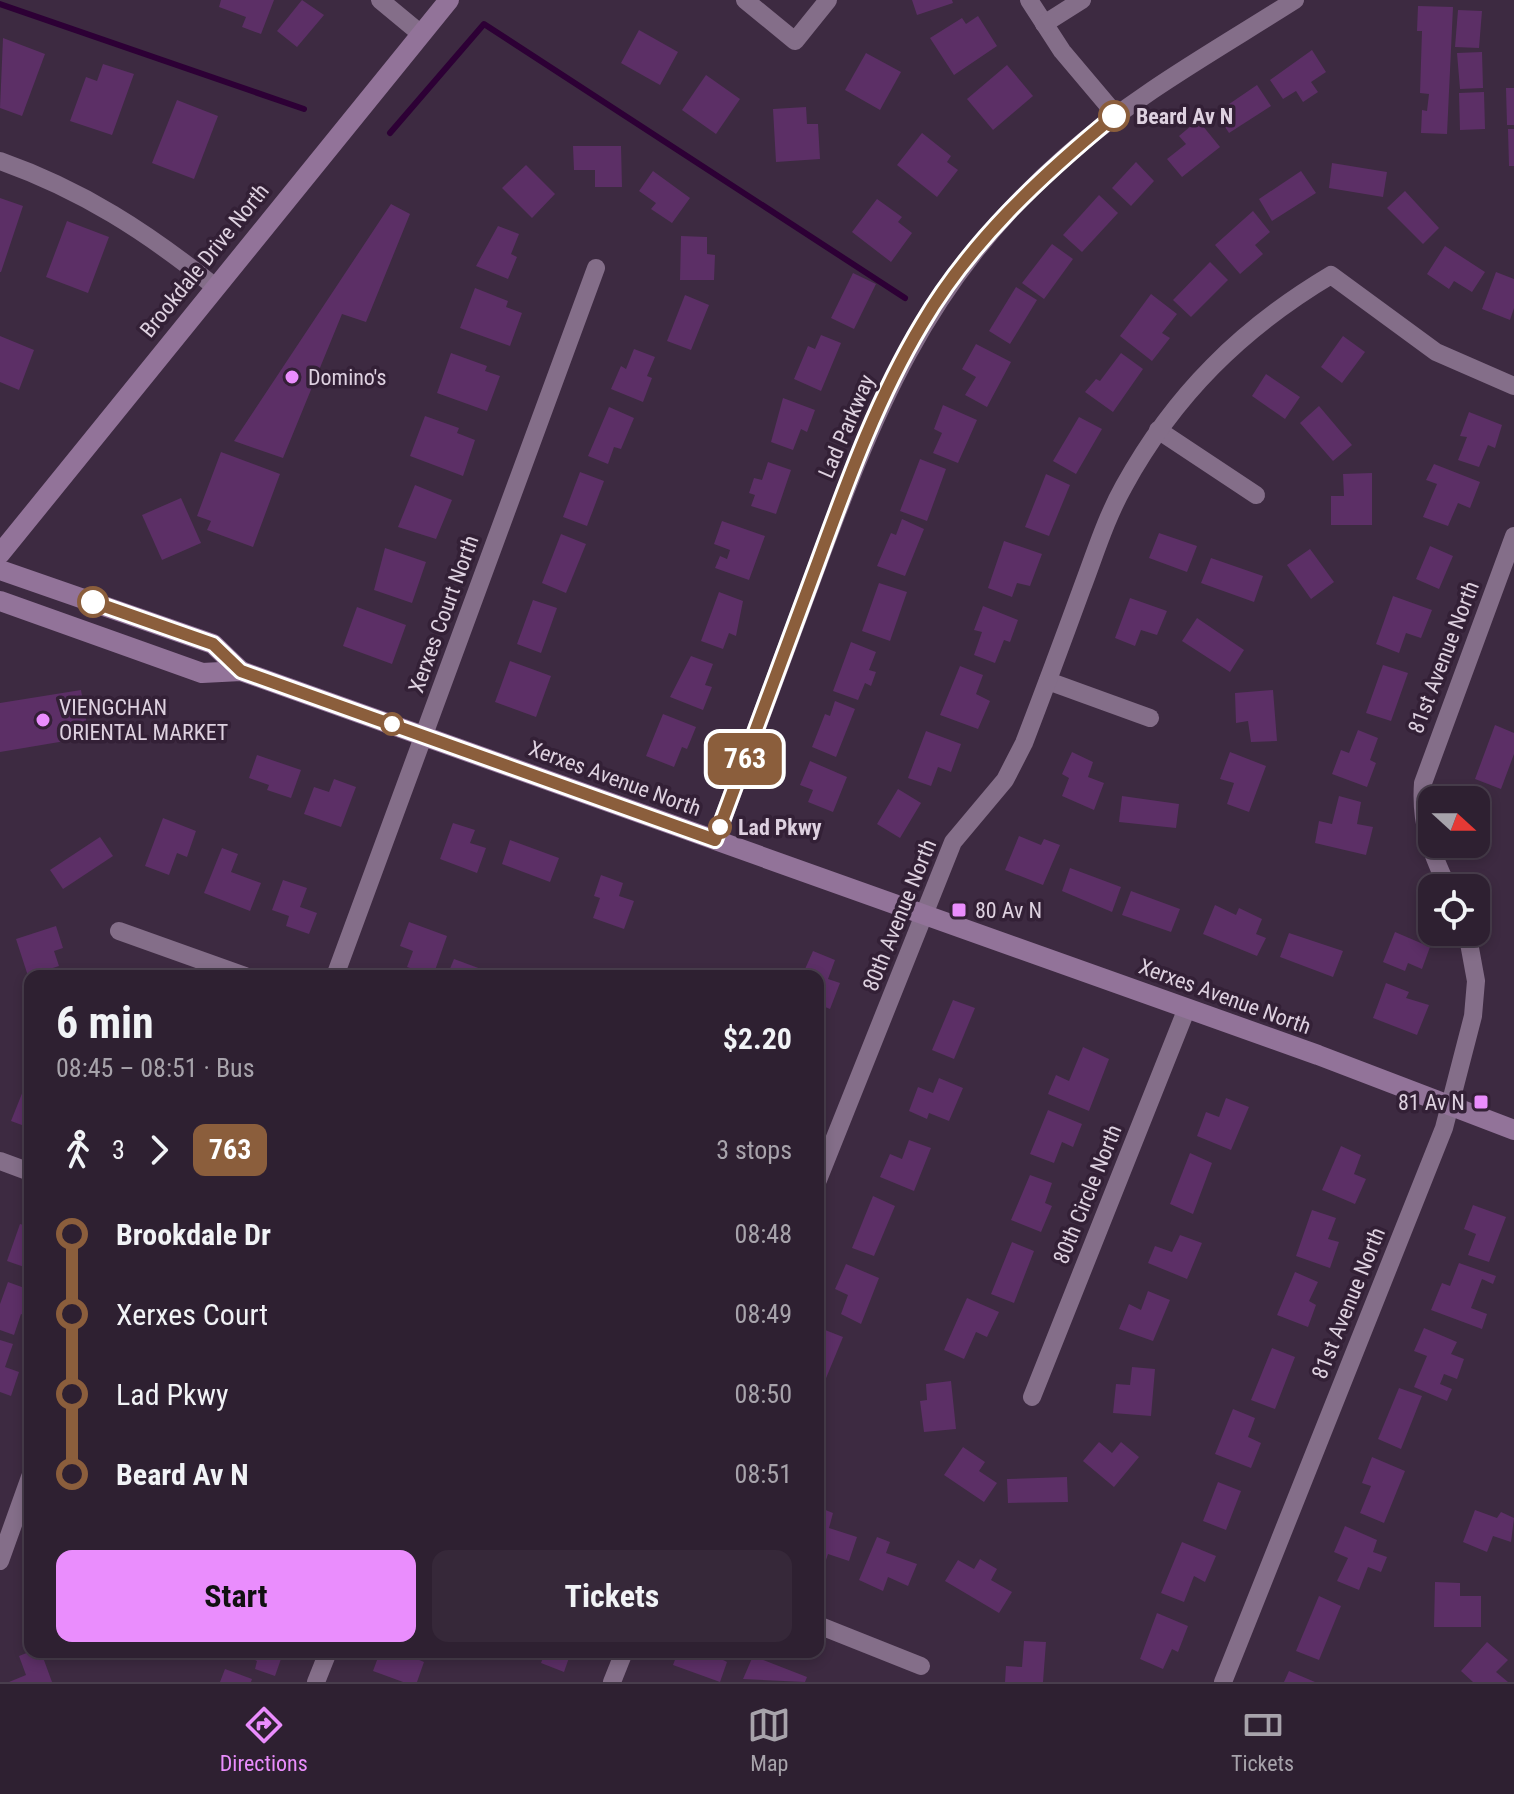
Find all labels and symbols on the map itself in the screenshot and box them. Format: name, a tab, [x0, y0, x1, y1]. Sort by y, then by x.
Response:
marker: Beard Av N	[1099, 101, 1129, 131]
place label: Beard Av N	[1136, 104, 1233, 129]
street label: Brookdale Drive North	[135, 179, 274, 342]
place label: Domino's	[308, 365, 386, 390]
marker: Domino's	[283, 368, 301, 386]
street label: Lad Parkway	[813, 371, 879, 482]
street label: Xerxes Court North	[403, 532, 484, 696]
street label: 81st Avenue North	[1403, 578, 1484, 737]
unlabelled marker	[78, 587, 108, 617]
place label: VIENGCHAN ORIENTAL MARKET	[59, 695, 228, 745]
marker: VIENGCHAN ORIENTAL MARKET	[34, 711, 52, 729]
unlabelled marker	[381, 713, 403, 735]
line badge: 763	[699, 733, 791, 785]
street label: Xerxes Avenue North	[525, 736, 704, 821]
north arrow	[1418, 786, 1490, 858]
place label: Lad Pkwy	[738, 815, 822, 840]
marker: Lad Pkwy	[709, 816, 731, 838]
street label: 80th Avenue North	[858, 836, 941, 995]
place label: 80 Av N	[975, 898, 1042, 923]
marker: 80 Av N	[950, 901, 968, 919]
street label: Xerxes Avenue North	[1135, 954, 1314, 1039]
place label: 81 Av N	[1398, 1090, 1465, 1115]
marker: 81 Av N	[1472, 1093, 1490, 1111]
street label: 80th Circle North	[1048, 1121, 1127, 1267]
street label: 81st Avenue North	[1307, 1224, 1390, 1382]

